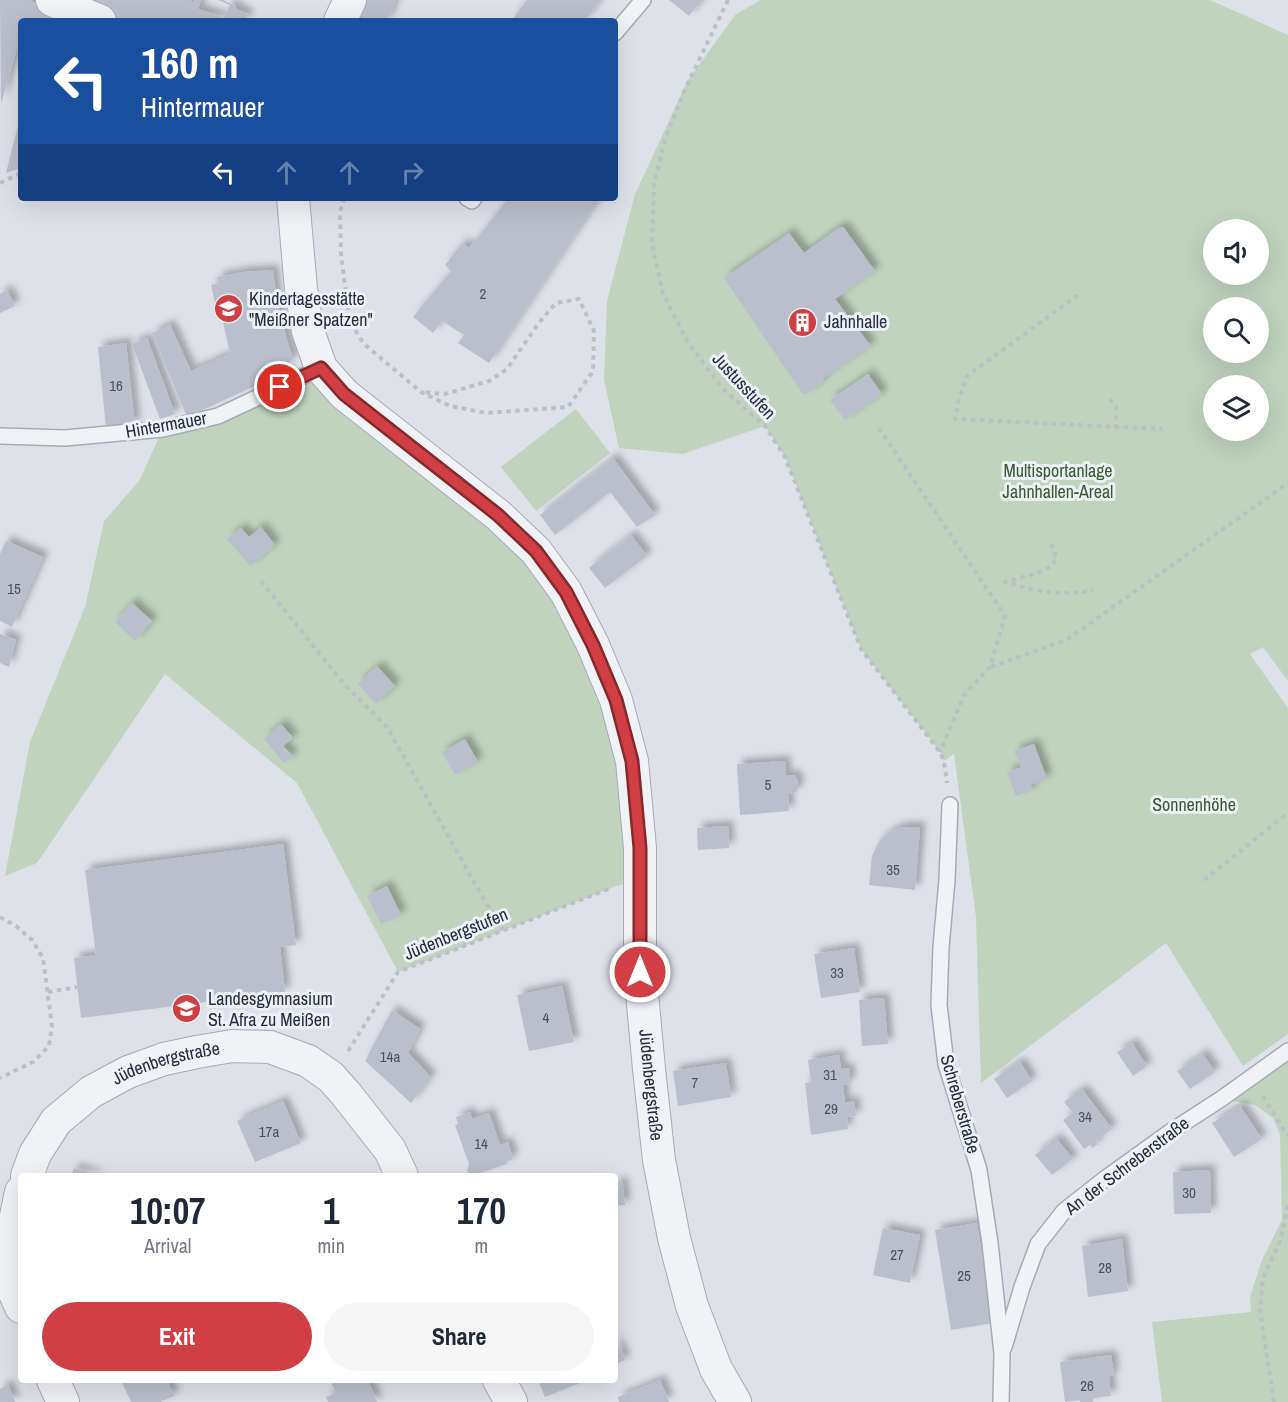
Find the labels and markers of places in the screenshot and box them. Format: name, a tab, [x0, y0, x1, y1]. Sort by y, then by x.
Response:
place label: Kindertagesstätte "Meißner Spatzen"	[249, 286, 373, 332]
school or university icon: Kindertagesstätte "Meißner Spatzen"	[212, 293, 244, 325]
building icon: Jahnhalle	[787, 306, 819, 338]
place label: Jahnhalle	[824, 309, 887, 334]
pin	[254, 361, 305, 412]
place label: Landesgymnasium St. Afra zu Meißen	[208, 986, 333, 1032]
school or university icon: Landesgymnasium St. Afra zu Meißen	[171, 993, 203, 1025]

